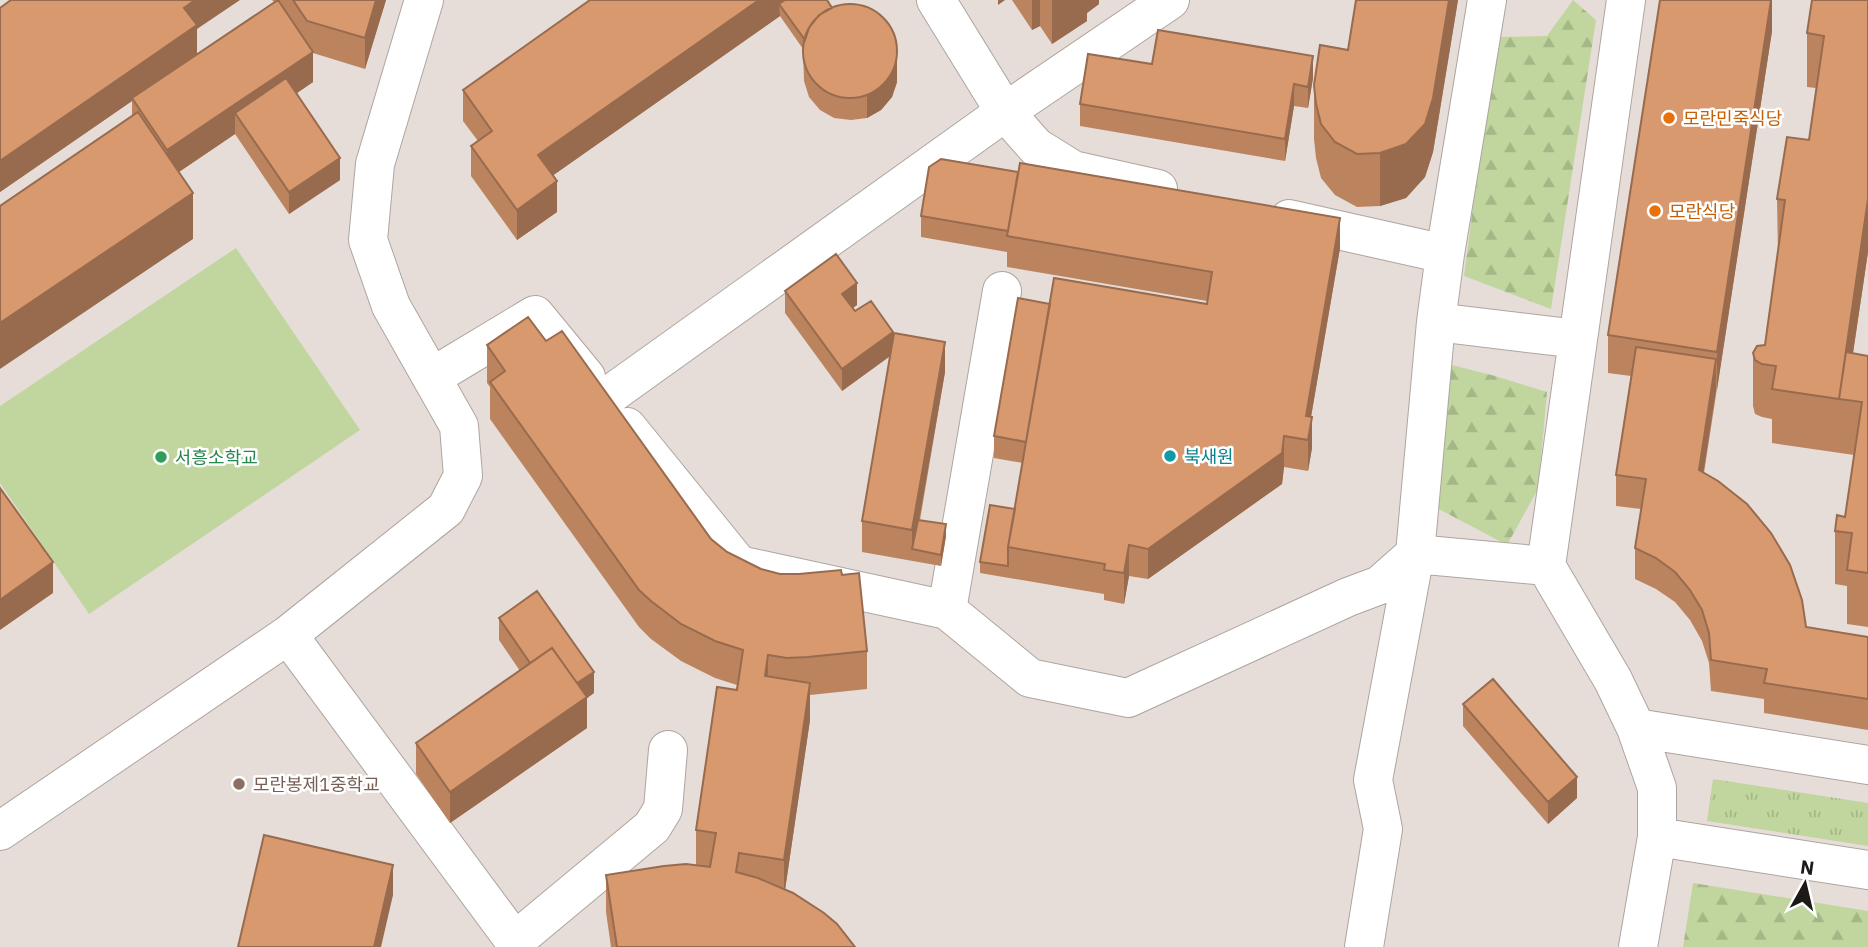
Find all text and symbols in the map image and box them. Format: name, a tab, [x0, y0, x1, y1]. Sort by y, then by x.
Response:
place label: 모란민죽식당	[1683, 107, 1782, 130]
marker: 모란민죽식당	[1661, 110, 1677, 126]
place label: 모란식당	[1669, 200, 1735, 223]
marker: 모란식당	[1647, 203, 1663, 219]
place label: 북새원	[1184, 445, 1234, 468]
place label: 서흥소학교	[175, 446, 258, 469]
marker: 북새원	[1162, 448, 1178, 464]
marker: 서흥소학교	[153, 449, 169, 465]
place label: 모란봉제1중학교	[253, 773, 380, 796]
marker: 모란봉제1중학교	[231, 776, 247, 792]
north arrow	[1770, 849, 1840, 919]
text: N	[1799, 854, 1816, 880]

